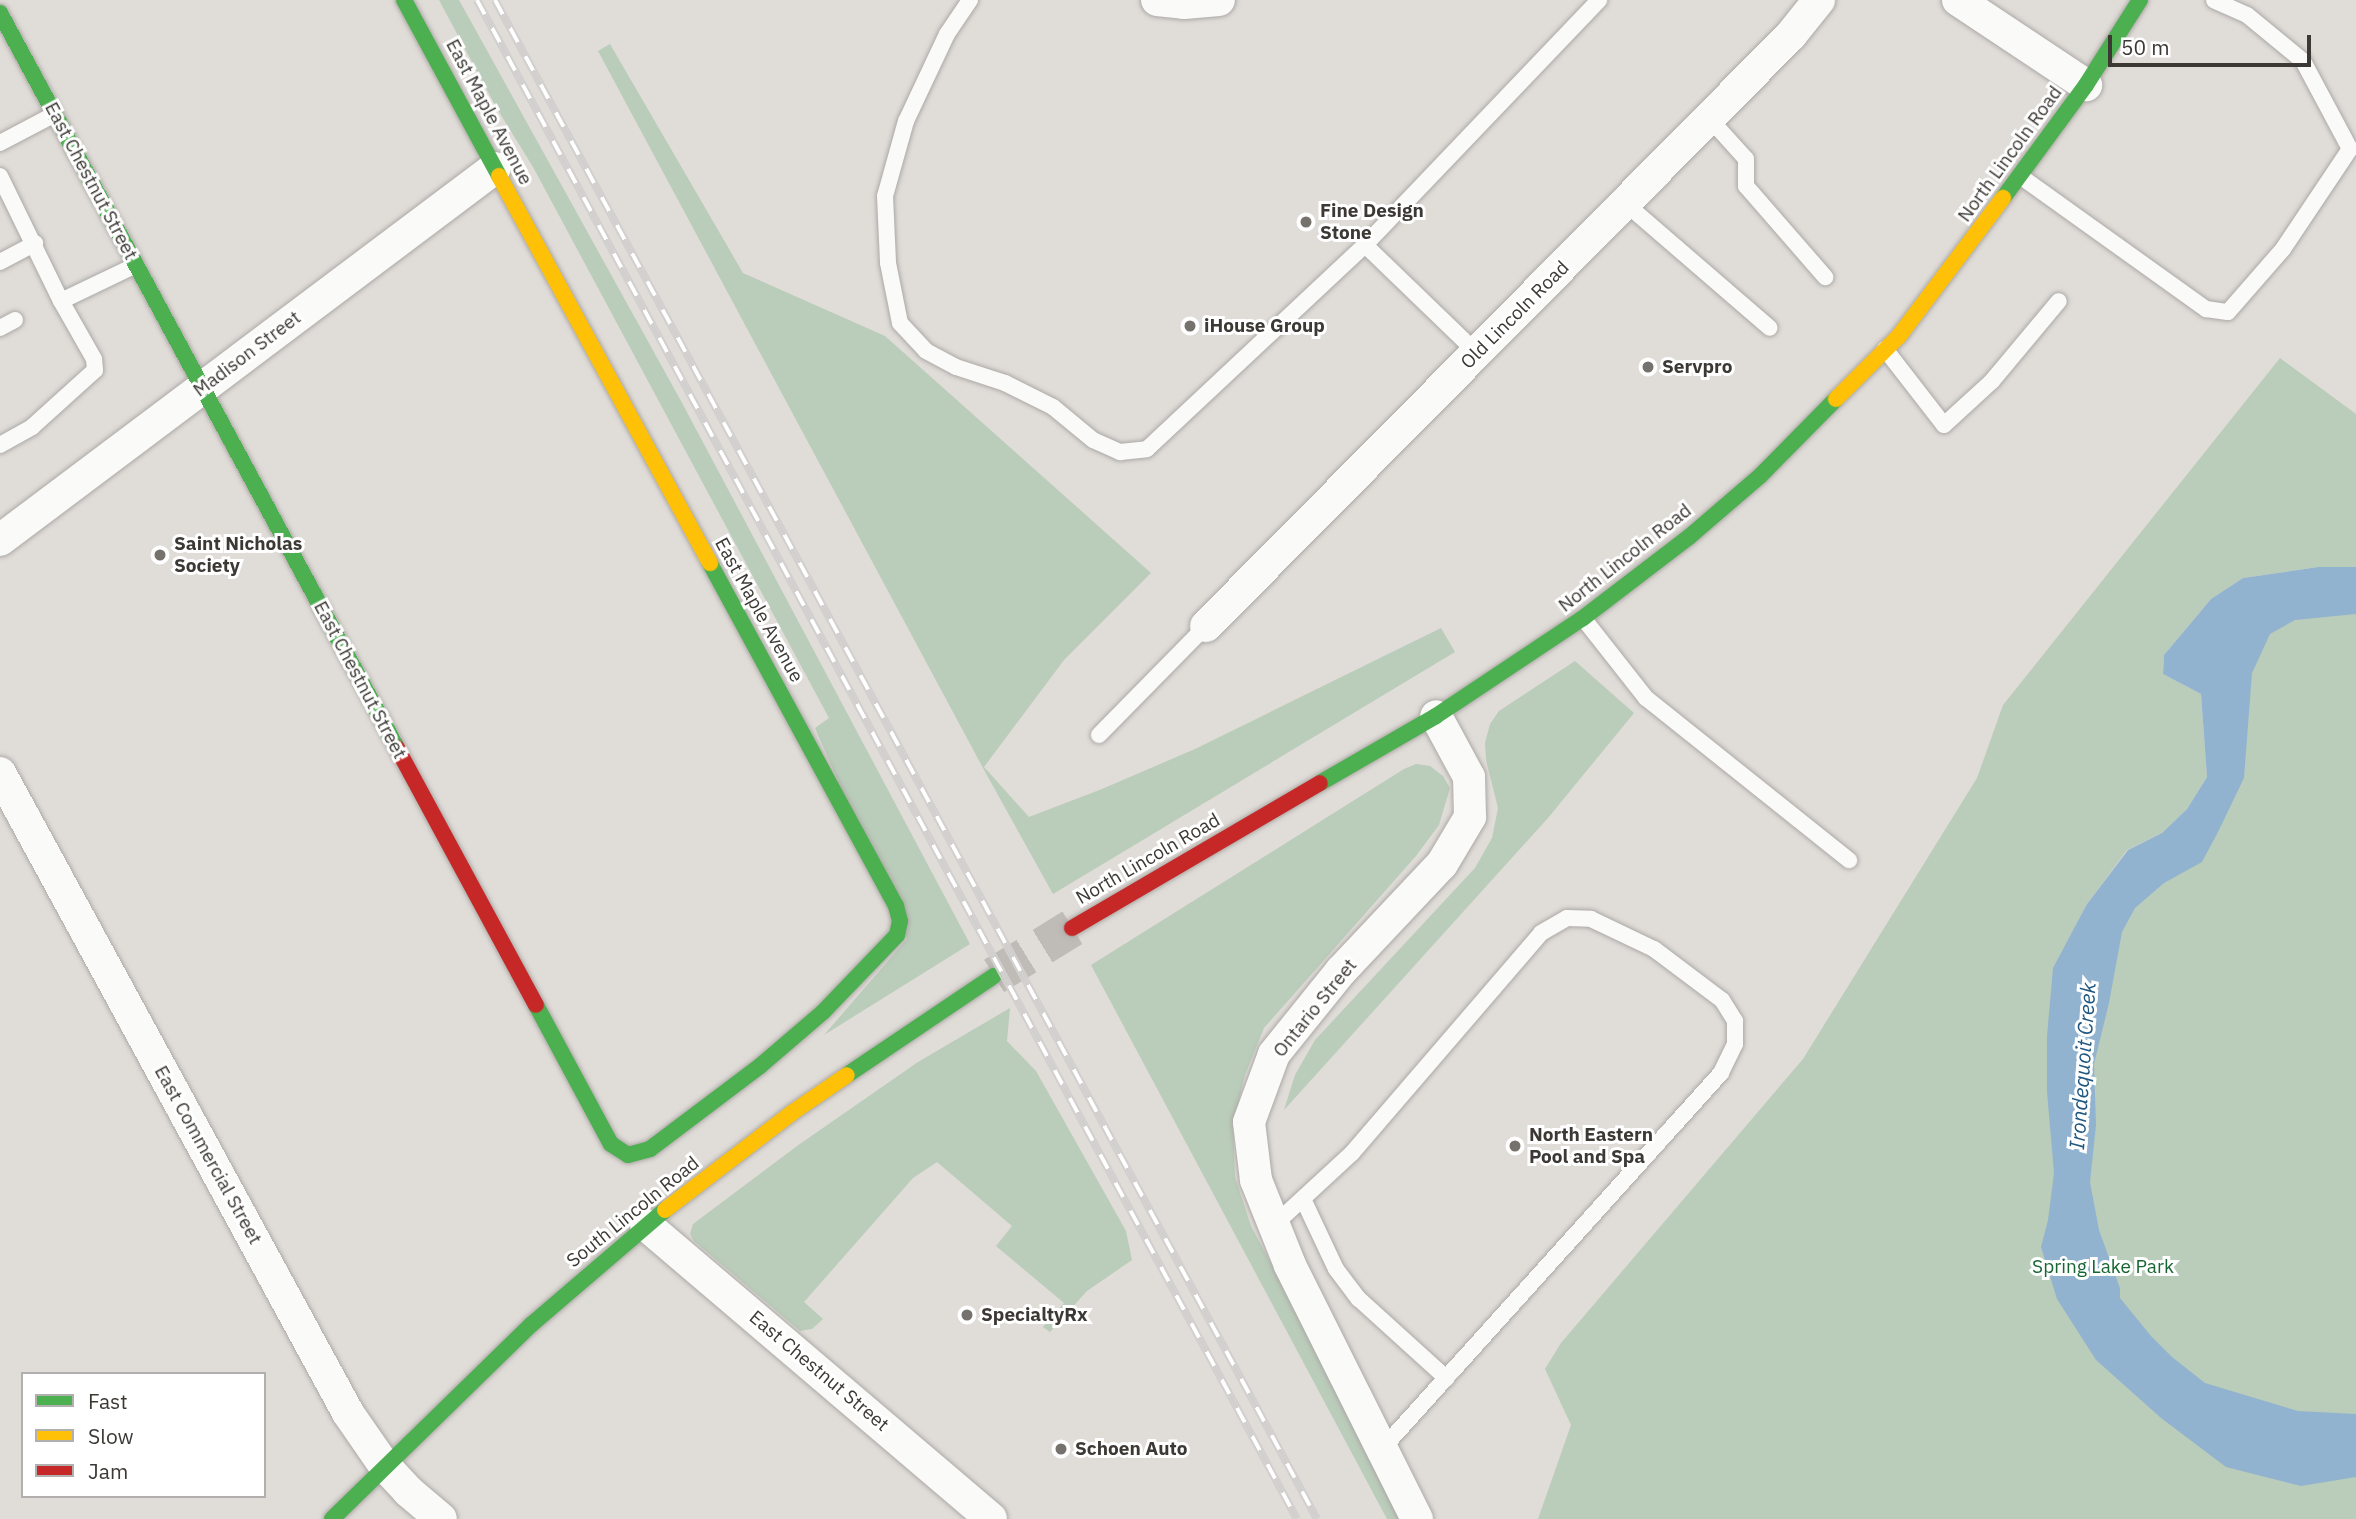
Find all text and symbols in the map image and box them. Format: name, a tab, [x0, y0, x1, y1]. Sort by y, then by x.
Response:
scale bar	[2111, 21, 2314, 65]
text: 50 m	[2121, 33, 2170, 61]
street label: East Maple Avenue	[441, 35, 537, 189]
street label: North Lincoln Road	[1953, 82, 2067, 226]
street label: East Chestnut Street	[40, 98, 142, 264]
place label: Fine Design Stone	[1320, 200, 1424, 244]
marker: Fine Design Stone	[1298, 214, 1314, 230]
street label: Old Lincoln Road	[1456, 256, 1574, 374]
street label: Madison Street	[189, 306, 305, 402]
place label: iHouse Group	[1204, 315, 1325, 337]
marker: iHouse Group	[1182, 318, 1198, 334]
place label: Servpro	[1662, 356, 1732, 378]
marker: Servpro	[1640, 359, 1656, 375]
street label: North Lincoln Road	[1554, 499, 1696, 617]
place label: Saint Nicholas Society	[174, 533, 302, 577]
street label: East Maple Avenue	[710, 534, 808, 686]
marker: Saint Nicholas Society	[152, 547, 168, 563]
street label: East Chestnut Street	[309, 597, 411, 763]
street label: North Lincoln Road	[1072, 809, 1224, 909]
street label: Ontario Street	[1268, 954, 1362, 1062]
water label: Irondequoit Creek	[2064, 982, 2100, 1150]
street label: East Commercial Street	[149, 1062, 267, 1248]
place label: North Eastern Pool and Spa	[1529, 1124, 1653, 1168]
marker: North Eastern Pool and Spa	[1507, 1138, 1523, 1154]
street label: South Lincoln Road	[562, 1152, 704, 1272]
park label: Spring Lake Park	[2032, 1256, 2174, 1278]
place label: SpecialtyRx	[981, 1304, 1088, 1326]
street label: East Chestnut Street	[745, 1306, 893, 1436]
marker: SpecialtyRx	[959, 1307, 975, 1323]
legend	[21, 1372, 266, 1498]
text: Fast	[88, 1387, 128, 1415]
text: Slow	[88, 1422, 134, 1450]
place label: Schoen Auto	[1075, 1438, 1187, 1460]
marker: Schoen Auto	[1053, 1441, 1069, 1457]
text: Jam	[88, 1457, 128, 1485]

